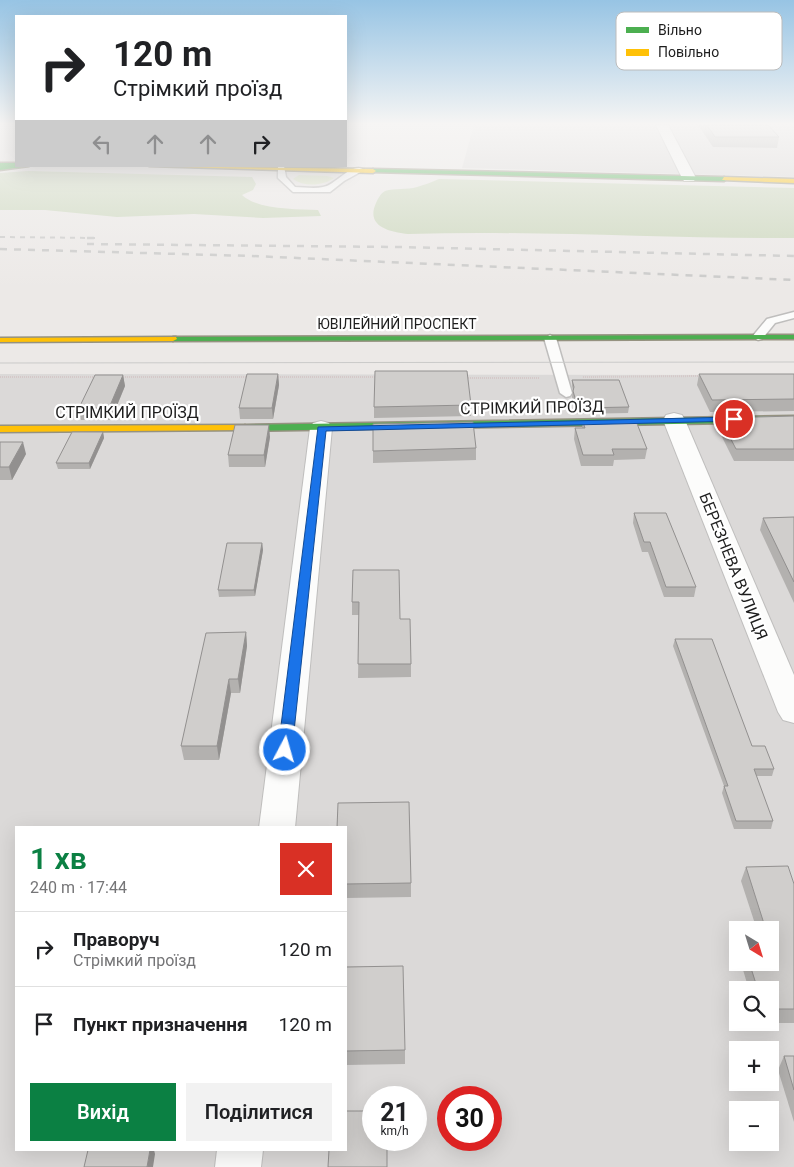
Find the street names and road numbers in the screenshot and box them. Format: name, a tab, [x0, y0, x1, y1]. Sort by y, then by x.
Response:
street label: ЮВІЛЕЙНИЙ ПРОСПЕКТ	[317, 316, 477, 332]
street label: СТРІМКИЙ ПРОЇЗД	[460, 397, 604, 418]
street label: СТРІМКИЙ ПРОЇЗД	[55, 403, 199, 422]
street label: БЕРЕЗНЕВА ВУЛИЦЯ	[695, 490, 772, 642]

